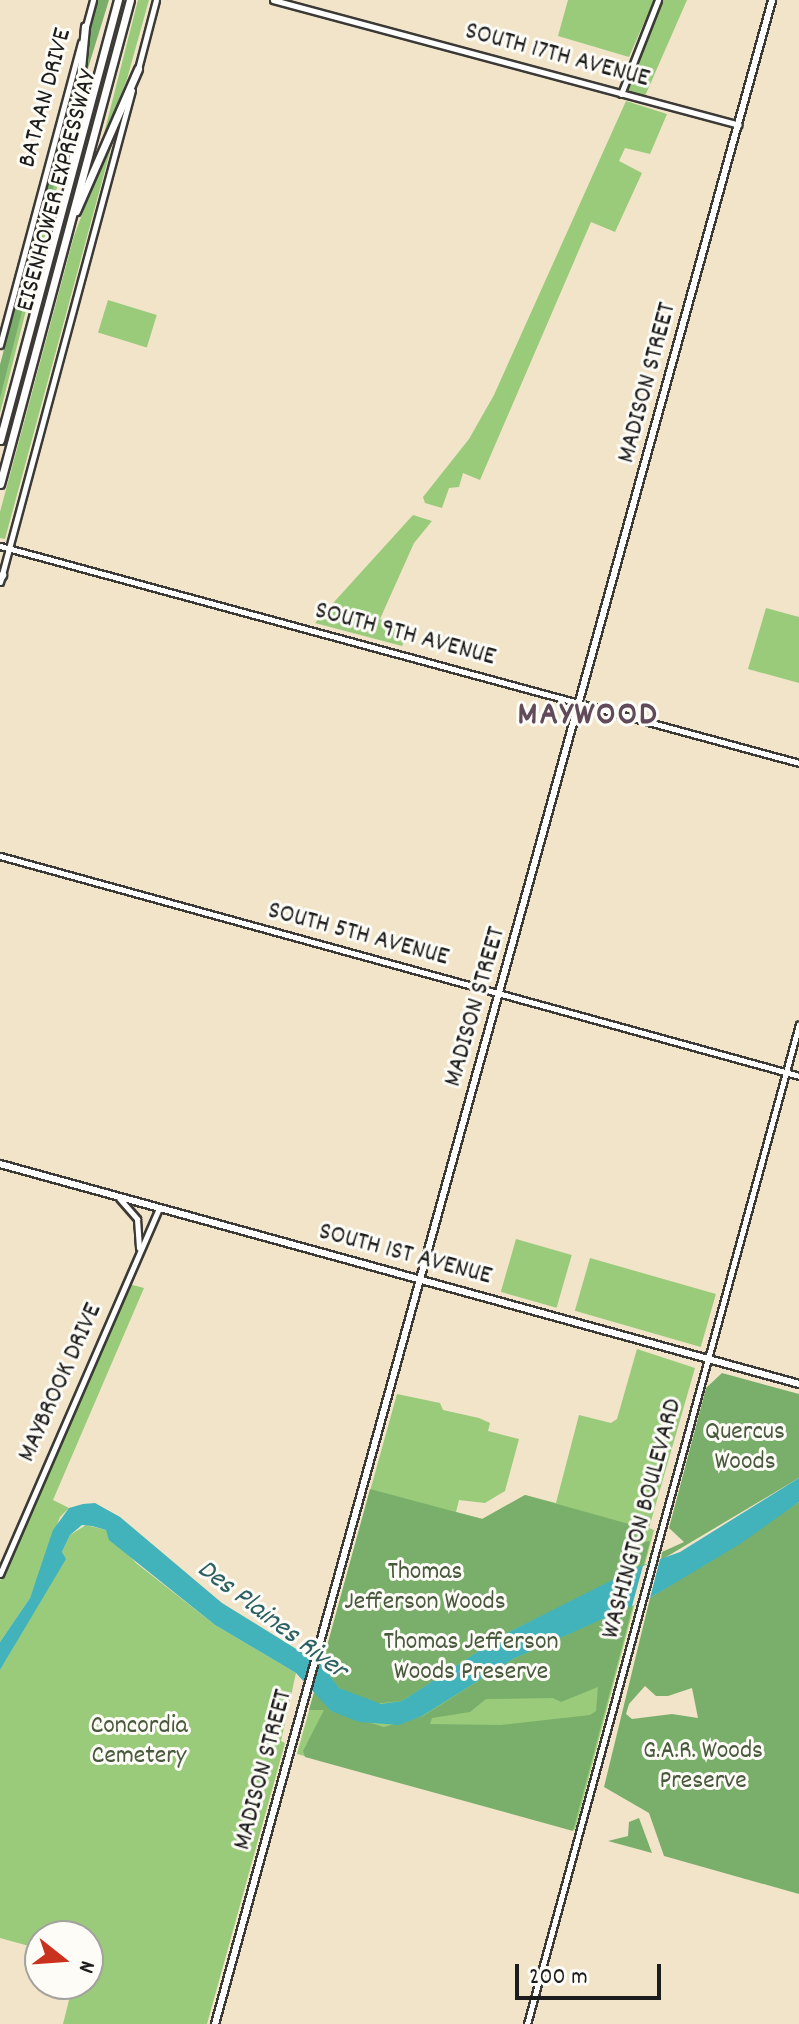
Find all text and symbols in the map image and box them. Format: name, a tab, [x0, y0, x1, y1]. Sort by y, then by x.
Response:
street label: SOUTH 17TH AVENUE	[461, 16, 653, 96]
street label: BATAAN DRIVE	[12, 25, 80, 171]
street label: EISENHOWER EXPRESSWAY	[11, 67, 105, 315]
street label: MADISON STREET	[612, 299, 684, 467]
street label: SOUTH 9TH AVENUE	[311, 596, 499, 674]
district label: MAYWOOD	[517, 697, 659, 737]
street label: SOUTH 5TH AVENUE	[264, 896, 452, 974]
street label: MADISON STREET	[438, 924, 514, 1090]
street label: SOUTH 1ST AVENUE	[315, 1217, 495, 1293]
street label: MAYBROOK DRIVE	[12, 1299, 110, 1467]
street label: WASHINGTON BOULEVARD	[596, 1396, 690, 1642]
park label: Quercus Woods	[705, 1417, 785, 1478]
water label: Des Plaines River	[189, 1554, 353, 1688]
park label: Thomas Jefferson Woods	[344, 1557, 506, 1618]
park label: Thomas Jefferson Woods Preserve	[384, 1627, 558, 1688]
street label: MADISON STREET	[228, 1686, 300, 1854]
park label: Concordia Cemetery	[90, 1711, 188, 1772]
park label: G.A.R. Woods Preserve	[643, 1736, 763, 1798]
north arrow	[24, 1920, 104, 2000]
scale bar	[519, 1948, 665, 1998]
text: N	[69, 1957, 102, 1976]
text: 200 m	[529, 1961, 588, 1995]

